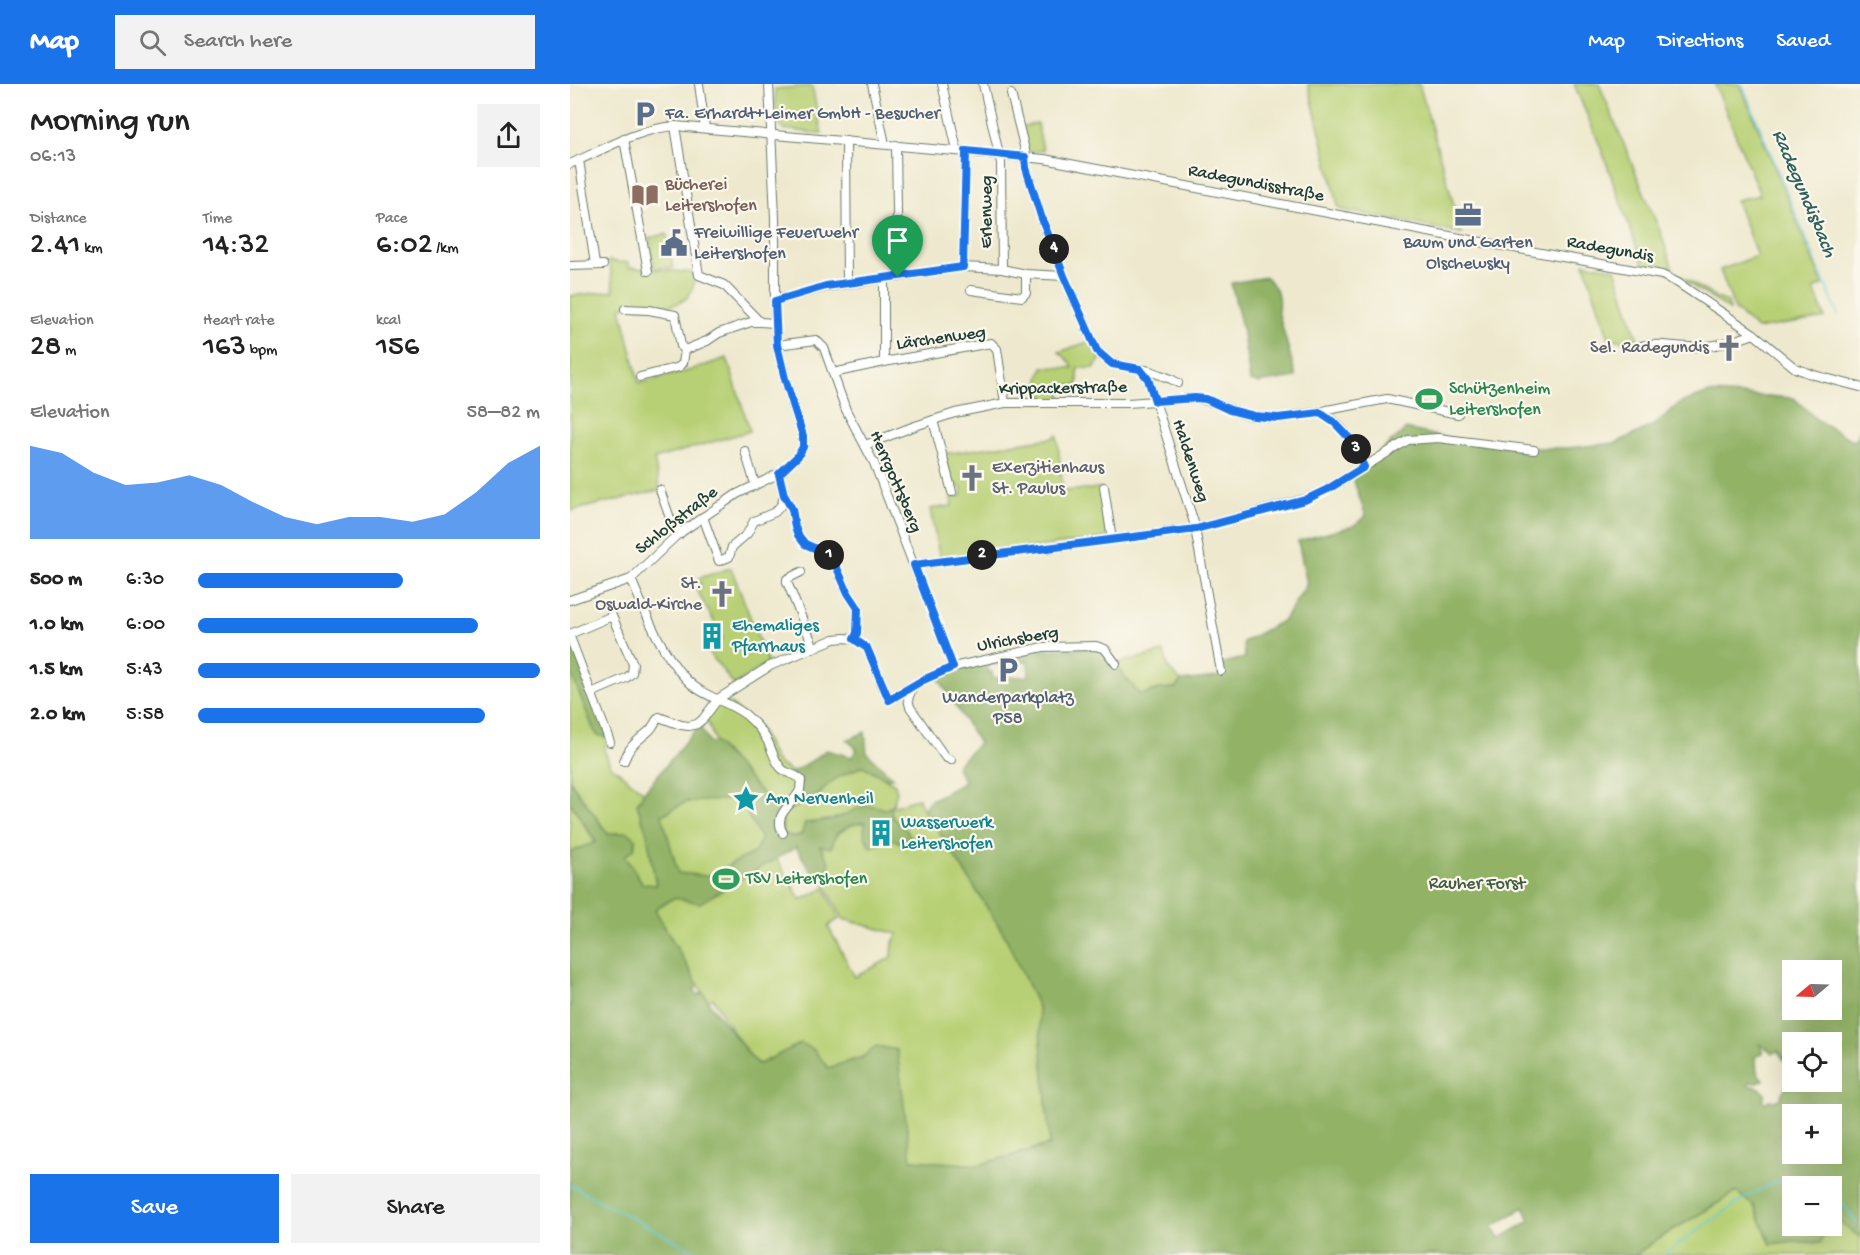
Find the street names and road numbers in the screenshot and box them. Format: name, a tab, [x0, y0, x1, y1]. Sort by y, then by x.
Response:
street label: Radegundisstraße	[1186, 161, 1326, 208]
street label: Erlenweg	[977, 176, 998, 248]
street label: Radegundis	[1565, 232, 1656, 268]
street label: Lärchenweg	[895, 322, 987, 356]
street label: Krippackerstraße	[999, 377, 1128, 401]
street label: Haldenweg	[1167, 417, 1213, 505]
street label: Herrgottsberg	[864, 428, 926, 536]
street label: Schloßstraße	[632, 482, 723, 560]
street label: Ulrichsberg	[976, 623, 1060, 657]

